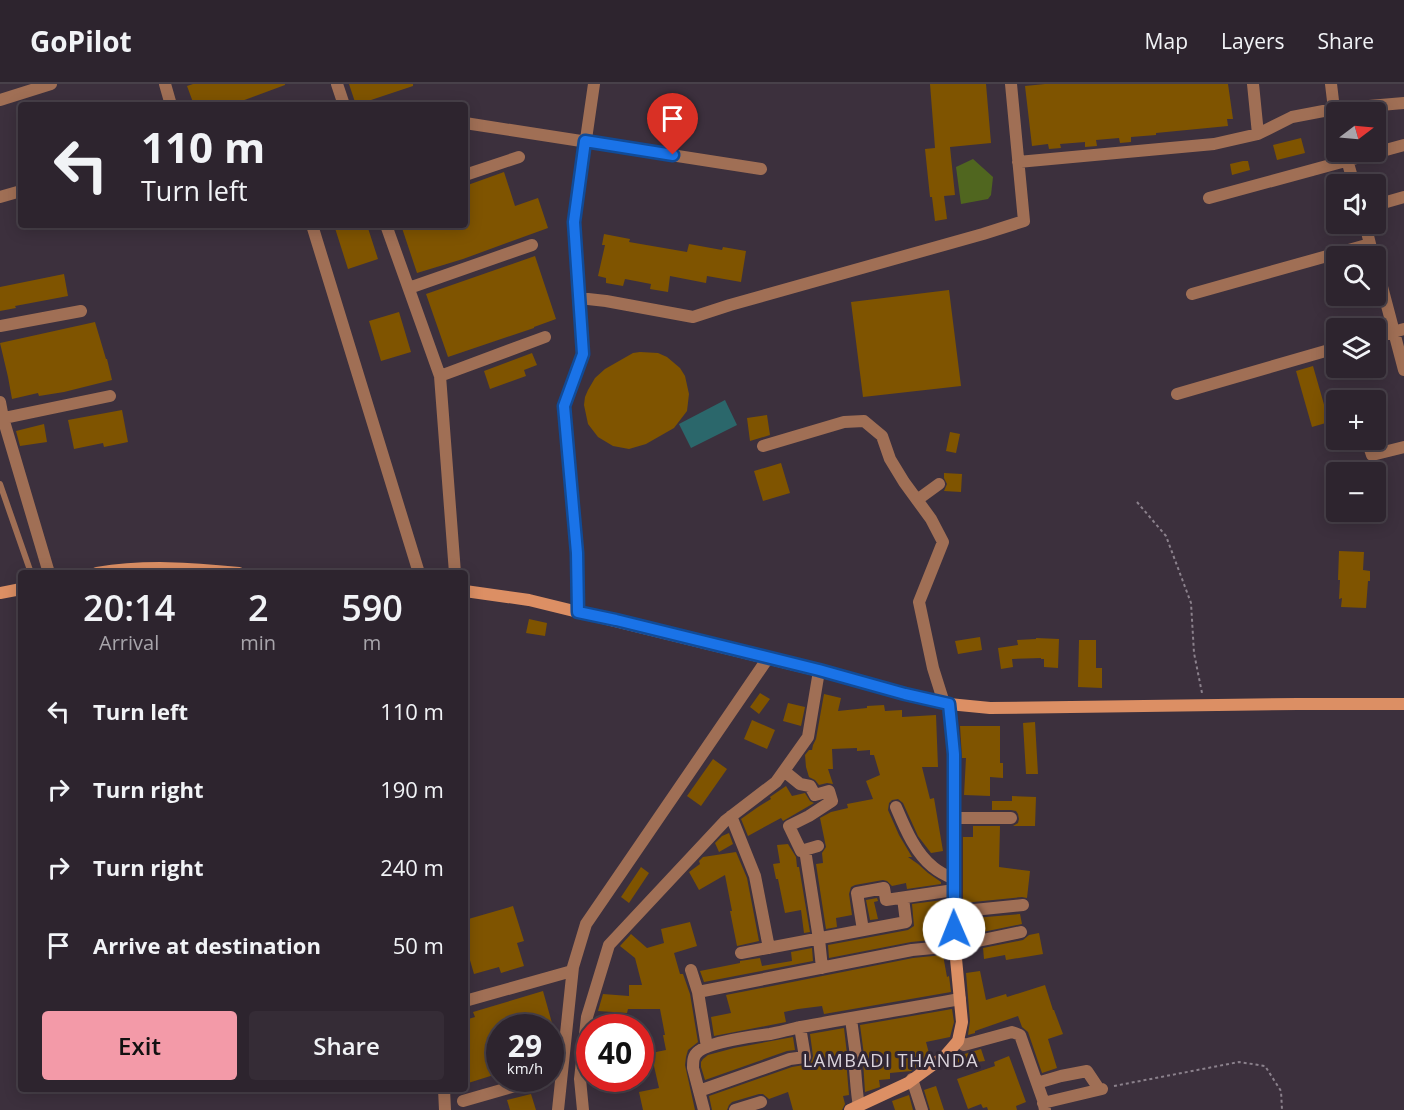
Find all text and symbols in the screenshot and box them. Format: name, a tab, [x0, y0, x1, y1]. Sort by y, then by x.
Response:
text: GoPilot	[30, 22, 132, 60]
text: Map	[1145, 27, 1188, 55]
text: Layers	[1221, 27, 1285, 55]
text: Share	[1318, 27, 1374, 55]
pin	[647, 93, 698, 155]
icon: arrive	[656, 102, 689, 135]
north arrow	[1326, 102, 1386, 162]
map controls	[1326, 102, 1386, 522]
text: 110 m	[141, 118, 265, 175]
icon: left	[42, 126, 120, 204]
text: Turn left	[141, 172, 248, 209]
button: sound	[1326, 174, 1386, 234]
button: search	[1326, 246, 1386, 306]
button: layers	[1326, 318, 1386, 378]
button: +	[1326, 390, 1386, 450]
button: −	[1326, 462, 1386, 522]
text: 20:14	[83, 583, 175, 632]
text: 2	[248, 583, 269, 632]
text: 590	[341, 583, 403, 632]
text: Arrival	[99, 629, 159, 656]
text: min	[240, 629, 276, 656]
text: m	[363, 629, 381, 656]
icon: left	[42, 695, 75, 728]
text: Turn left	[93, 696, 188, 726]
text: 110 m	[380, 696, 444, 726]
icon: right	[42, 773, 75, 806]
text: Turn right	[93, 774, 204, 804]
text: 190 m	[380, 774, 444, 804]
icon: right	[42, 851, 75, 884]
text: Turn right	[93, 852, 204, 882]
text: 240 m	[380, 852, 444, 882]
position arrow	[922, 897, 986, 961]
icon: arrive	[42, 929, 75, 962]
text: Arrive at destination	[93, 930, 321, 960]
text: 50 m	[393, 930, 444, 960]
button: Exit	[42, 1011, 237, 1080]
button: Share	[249, 1011, 444, 1080]
speed limit sign: 40	[576, 1014, 654, 1092]
text: 29	[508, 1025, 542, 1066]
district label: LAMBADI THANDA	[803, 1048, 979, 1072]
text: km/h	[507, 1058, 543, 1078]

